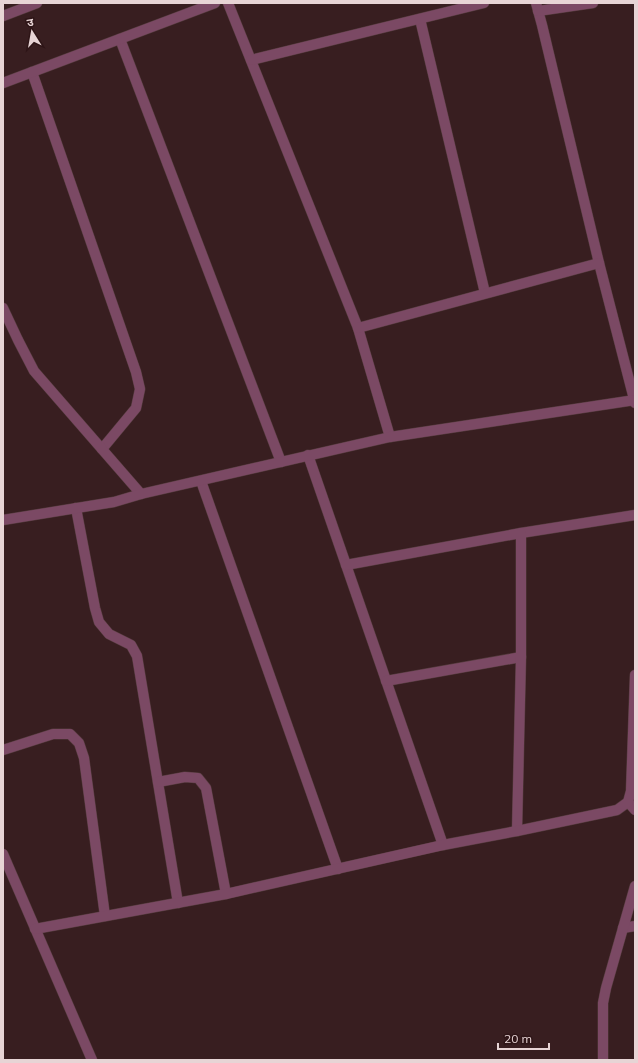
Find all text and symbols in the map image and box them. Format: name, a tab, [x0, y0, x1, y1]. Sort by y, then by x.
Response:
north arrow	[12, 12, 52, 52]
text: उ	[26, 15, 35, 30]
scale bar	[498, 1025, 549, 1051]
text: 20 m	[504, 1031, 532, 1046]

